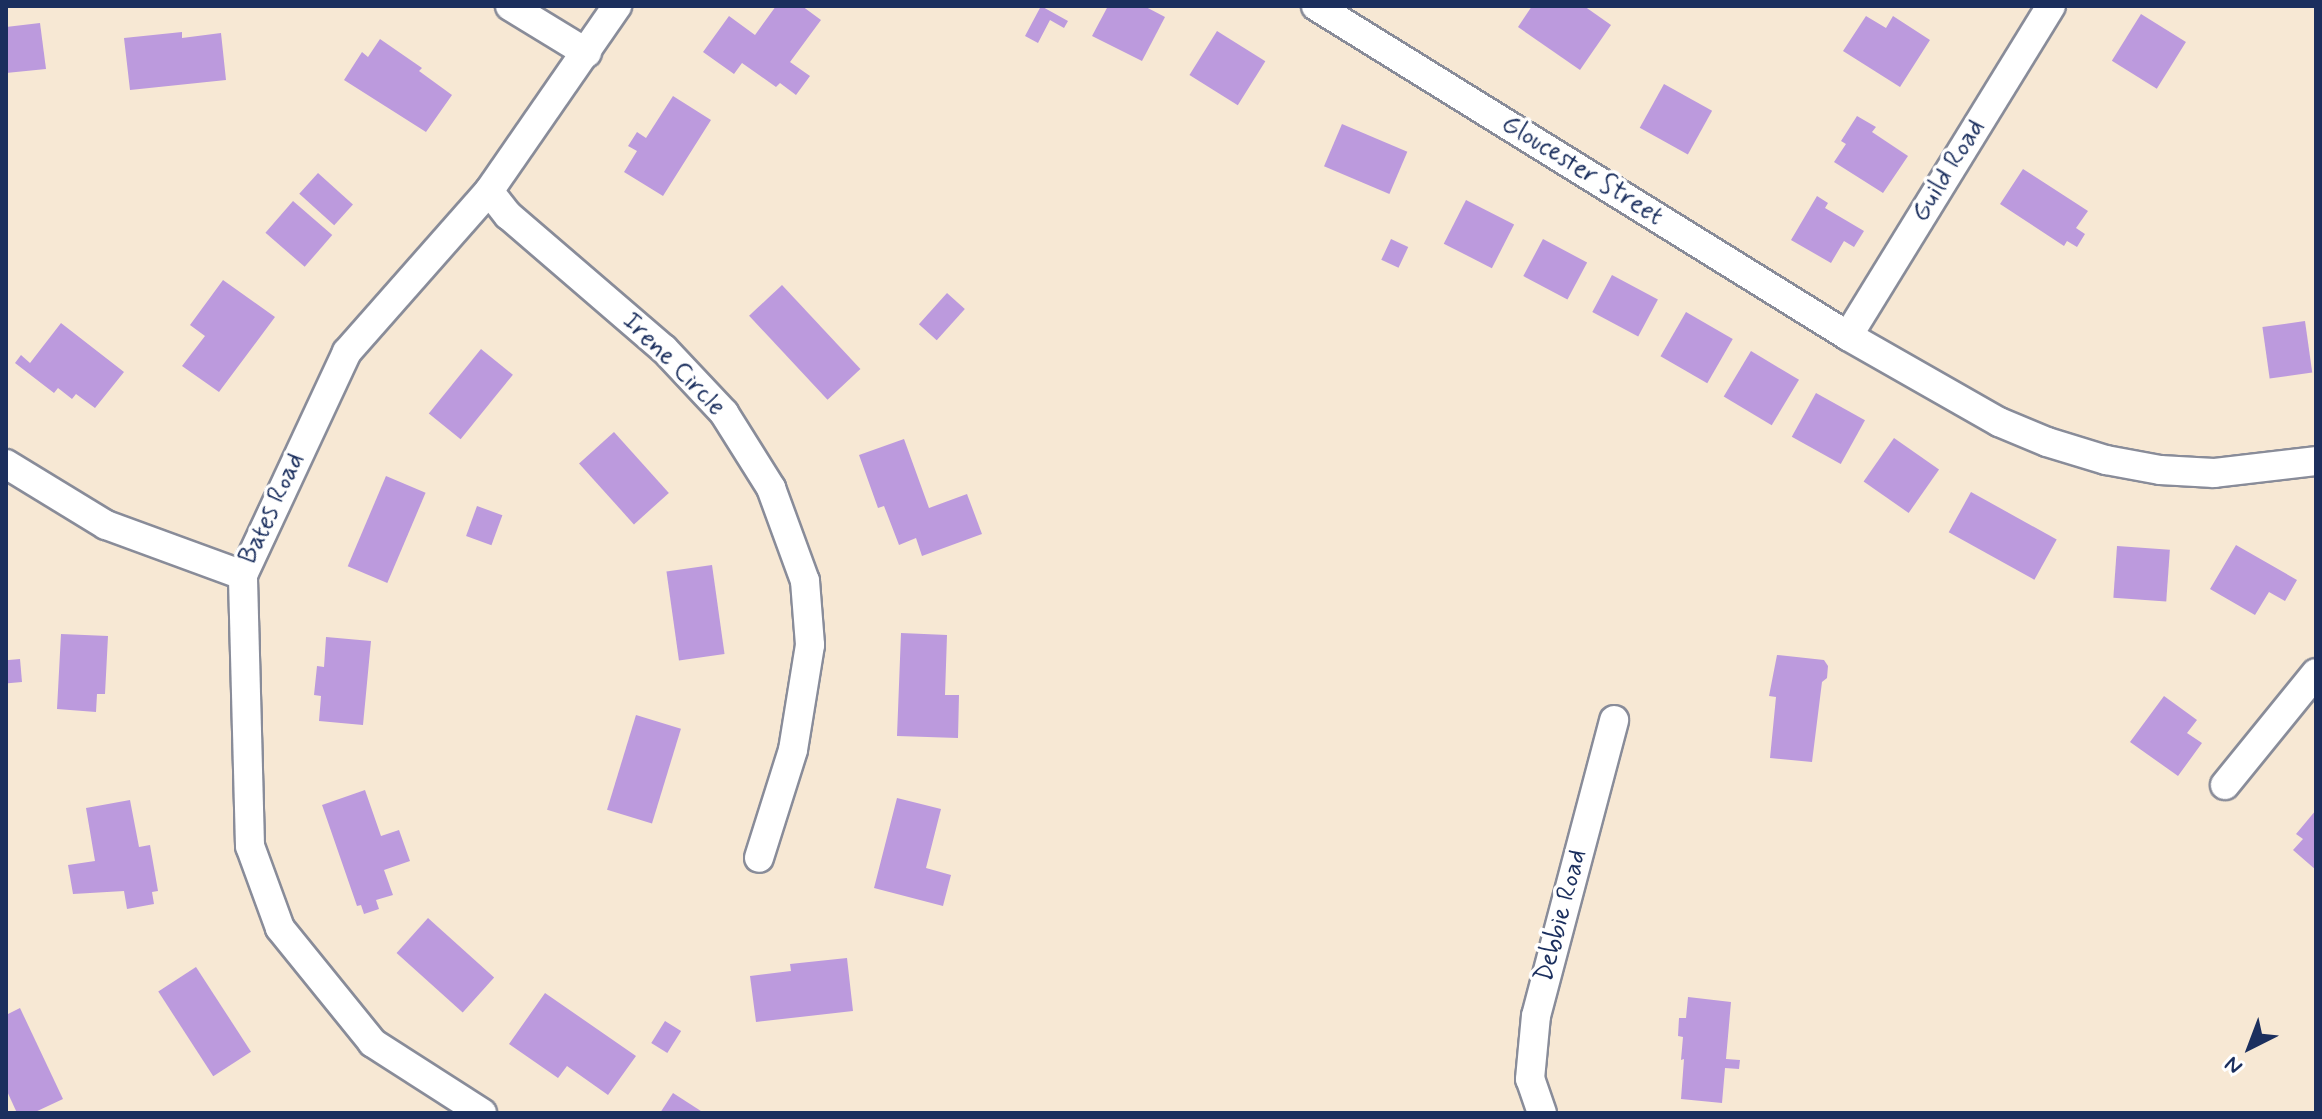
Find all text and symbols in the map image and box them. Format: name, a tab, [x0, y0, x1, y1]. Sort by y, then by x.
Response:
street label: Gloucester Street	[1493, 108, 1671, 234]
street label: Guild Road	[1905, 114, 1993, 228]
street label: Irene Circle	[614, 306, 732, 424]
street label: Bates Road	[234, 448, 312, 570]
street label: Debbie Road	[1529, 846, 1595, 986]
north arrow	[2210, 1007, 2290, 1087]
text: N	[2219, 1050, 2249, 1080]

